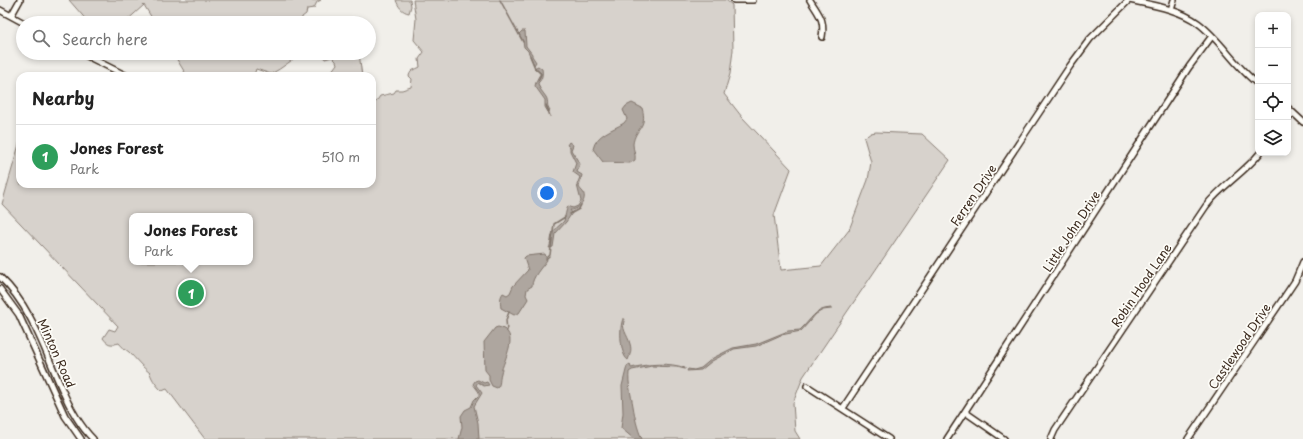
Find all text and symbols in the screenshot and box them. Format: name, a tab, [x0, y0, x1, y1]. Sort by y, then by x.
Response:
map controls	[1255, 12, 1291, 156]
button: +	[1255, 12, 1291, 48]
search box	[16, 16, 376, 60]
icon: search	[30, 27, 52, 49]
text: Search here	[62, 27, 148, 50]
button: −	[1255, 48, 1291, 84]
button: locate	[1255, 84, 1291, 120]
text: Nearby	[32, 85, 94, 111]
button: layers	[1255, 120, 1291, 156]
text: Jones Forest	[70, 136, 164, 159]
text: 1	[42, 147, 48, 166]
text: 510 m	[321, 147, 360, 166]
text: Park	[70, 159, 99, 178]
street label: Ferren Drive	[946, 160, 1000, 230]
your location	[537, 183, 557, 203]
street label: Little John Drive	[1038, 187, 1104, 275]
popup	[129, 213, 253, 265]
text: Jones Forest	[144, 218, 238, 241]
street label: Robin Hood Lane	[1106, 239, 1176, 330]
text: Park	[144, 241, 173, 260]
pin: 1	[178, 278, 204, 308]
street label: Castlewood Drive	[1203, 299, 1275, 393]
street label: Minton Road	[34, 315, 80, 391]

